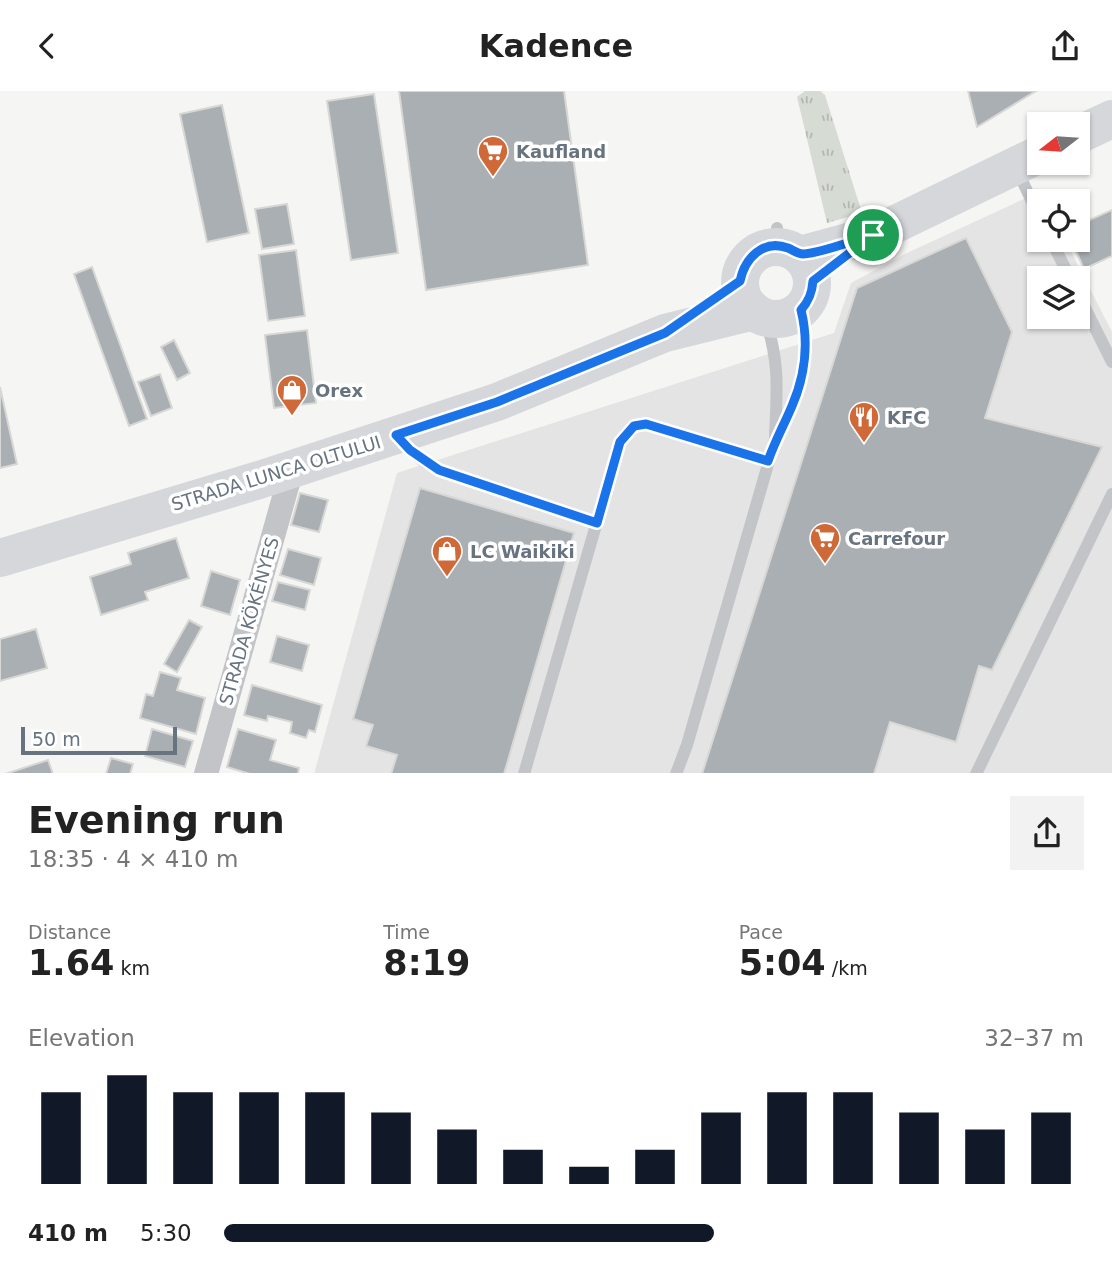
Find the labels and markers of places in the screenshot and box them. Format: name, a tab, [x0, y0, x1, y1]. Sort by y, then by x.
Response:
supermarket icon: Kaufland	[476, 134, 510, 178]
place label: Kaufland	[516, 141, 606, 162]
pin	[843, 205, 903, 265]
shop icon: Orex	[275, 373, 309, 417]
place label: Orex	[315, 380, 363, 401]
restaurant icon: KFC	[847, 400, 881, 444]
place label: KFC	[887, 407, 926, 428]
supermarket icon: Carrefour	[808, 521, 842, 565]
place label: Carrefour	[848, 528, 945, 549]
shop icon: LC Waikiki	[430, 534, 464, 578]
place label: LC Waikiki	[470, 541, 575, 562]

